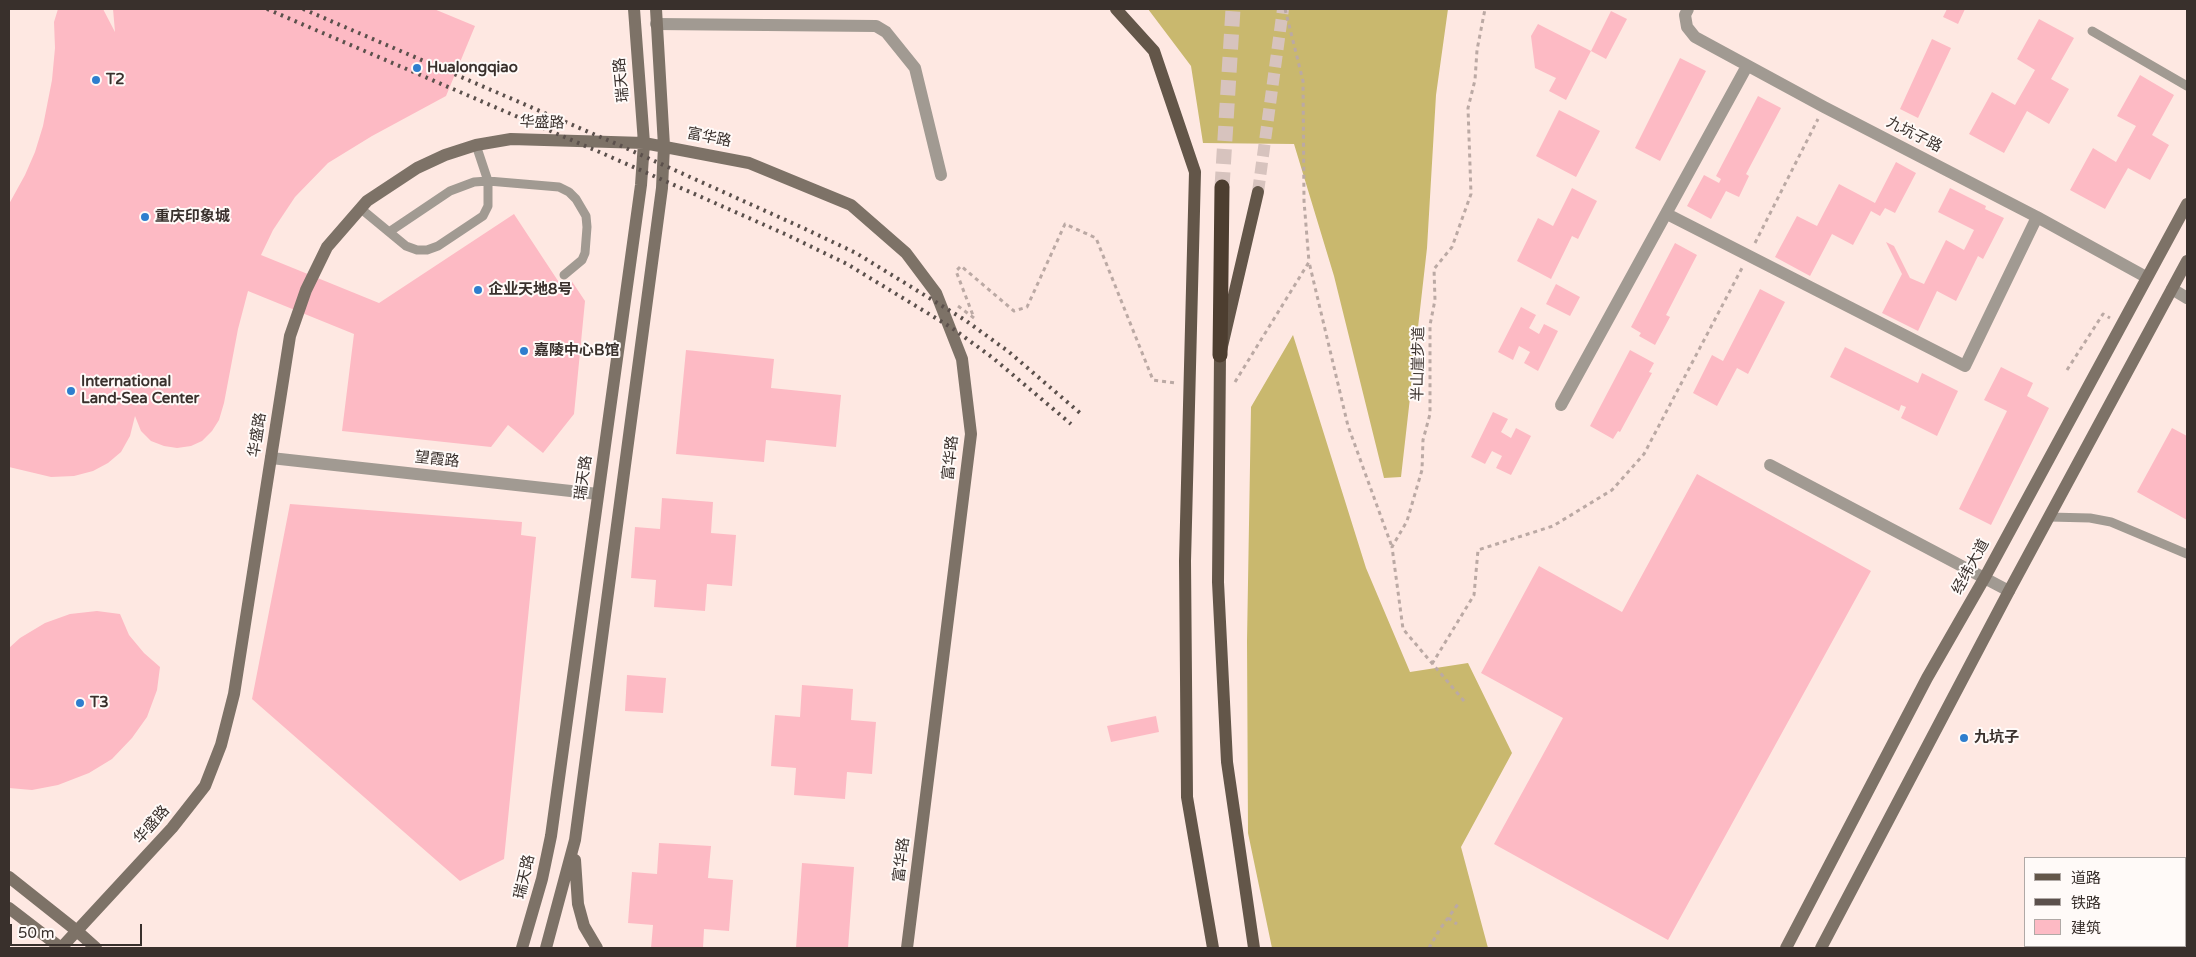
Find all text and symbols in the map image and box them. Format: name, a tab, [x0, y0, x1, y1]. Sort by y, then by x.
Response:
street label: 瑞天路	[611, 57, 633, 103]
place label: Hualongqiao	[427, 59, 518, 77]
marker: Hualongqiao	[411, 62, 423, 74]
place label: T2	[106, 71, 125, 89]
marker: T2	[90, 74, 102, 86]
street label: 华盛路	[519, 113, 565, 133]
street label: 九坑子路	[1883, 113, 1945, 157]
street label: 富华路	[685, 125, 733, 151]
place label: 重庆印象城	[155, 208, 230, 226]
marker: 重庆印象城	[139, 211, 151, 223]
place label: 企业天地8号	[488, 281, 572, 299]
marker: 企业天地8号	[472, 284, 484, 296]
street label: 半山崖步道	[1409, 326, 1429, 402]
place label: 嘉陵中心B馆	[534, 342, 619, 360]
marker: 嘉陵中心B馆	[518, 345, 530, 357]
place label: International Land-Sea Center	[81, 373, 199, 408]
marker: International Land-Sea Center	[65, 385, 77, 397]
street label: 华盛路	[246, 411, 270, 459]
street label: 富华路	[940, 435, 962, 481]
street label: 望霞路	[414, 449, 460, 471]
street label: 瑞天路	[572, 454, 596, 502]
street label: 经纬大道	[1949, 536, 1993, 598]
place label: T3	[90, 694, 109, 712]
marker: T3	[74, 697, 86, 709]
place label: 九坑子	[1974, 729, 2019, 747]
marker: 九坑子	[1958, 732, 1970, 744]
street label: 华盛路	[130, 802, 174, 848]
street label: 富华路	[890, 837, 914, 883]
street label: 瑞天路	[511, 853, 539, 901]
legend	[2024, 857, 2186, 947]
text: 道路	[2071, 869, 2101, 887]
text: 铁路	[2071, 894, 2101, 912]
scale bar	[12, 914, 145, 946]
text: 建筑	[2071, 919, 2101, 937]
text: 50 m	[18, 924, 55, 942]

